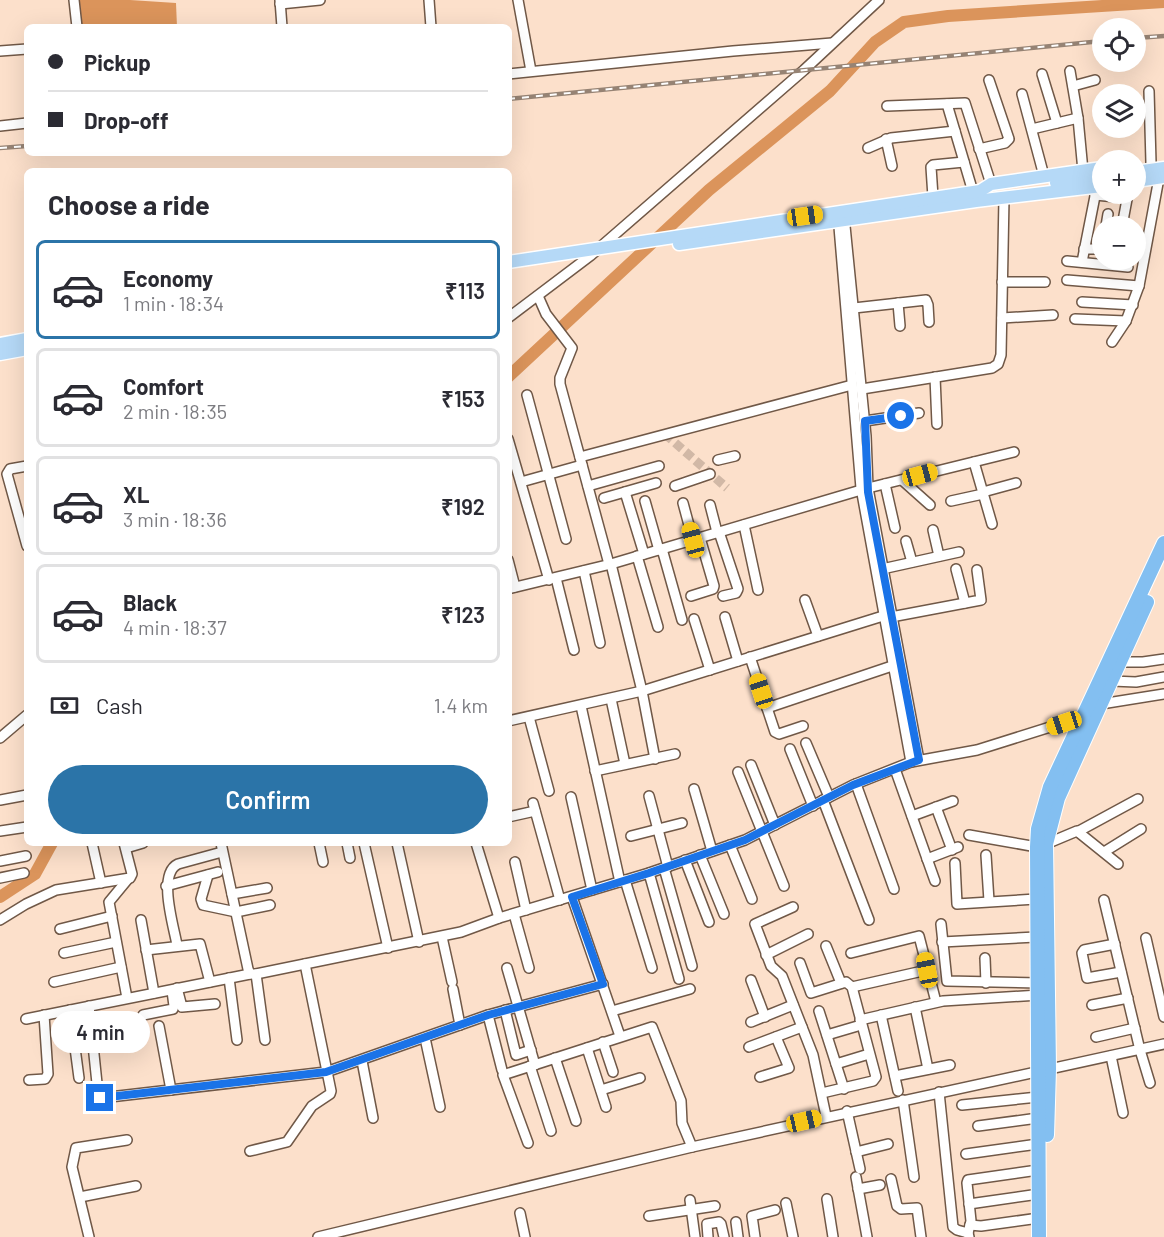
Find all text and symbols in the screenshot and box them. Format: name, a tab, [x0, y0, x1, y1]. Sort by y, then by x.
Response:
map controls	[1092, 18, 1146, 270]
button: locate	[1092, 18, 1146, 72]
text: Pickup	[84, 49, 151, 75]
button: layers	[1092, 84, 1146, 138]
text: Drop-off	[84, 107, 168, 133]
button: +	[1092, 150, 1146, 204]
text: Choose a ride	[48, 188, 210, 220]
car	[786, 205, 824, 227]
button: −	[1092, 216, 1146, 270]
icon: car	[51, 263, 105, 317]
text: Economy	[123, 265, 213, 291]
text: ₹113	[445, 277, 485, 303]
text: 1 min · 18:34	[123, 291, 224, 315]
icon: car	[51, 371, 105, 425]
text: Comfort	[123, 373, 204, 399]
text: ₹153	[441, 385, 485, 411]
text: 2 min · 18:35	[123, 399, 227, 423]
route start	[887, 402, 914, 429]
car	[900, 462, 940, 488]
icon: car	[51, 479, 105, 533]
text: XL	[123, 481, 149, 507]
text: ₹192	[441, 493, 485, 519]
text: 3 min · 18:36	[123, 507, 227, 531]
car	[680, 520, 706, 560]
icon: car	[51, 587, 105, 641]
text: Black	[123, 589, 177, 615]
text: ₹123	[441, 601, 485, 627]
text: 4 min · 18:37	[123, 615, 227, 639]
car	[747, 671, 775, 711]
icon: cash	[48, 689, 81, 722]
text: Cash	[96, 692, 143, 718]
text: 1.4 km	[434, 693, 488, 717]
car	[1044, 709, 1084, 737]
button: Confirm	[48, 765, 488, 834]
car	[915, 951, 939, 989]
callout: 4 min	[51, 1011, 150, 1053]
text: 4 min	[76, 1020, 125, 1044]
route end	[86, 1084, 113, 1111]
car	[784, 1108, 824, 1134]

